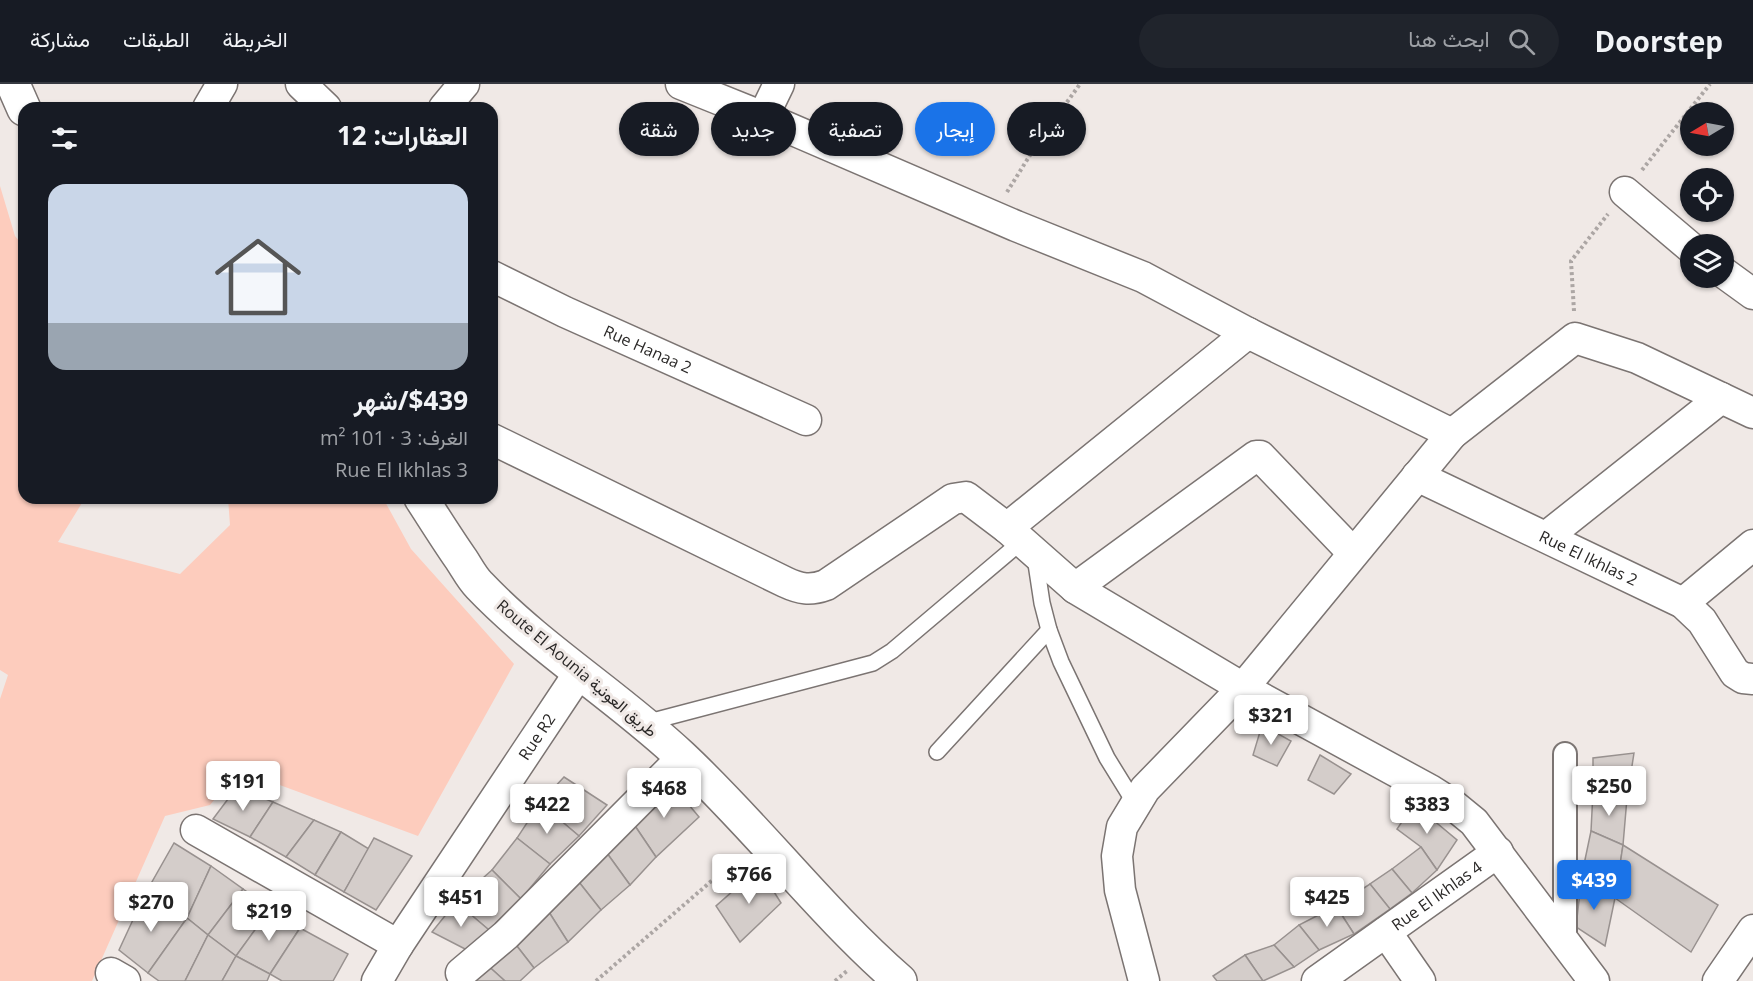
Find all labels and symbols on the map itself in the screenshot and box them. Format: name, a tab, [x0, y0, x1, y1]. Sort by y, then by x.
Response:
north arrow	[1680, 102, 1734, 156]
street label: Rue Hanaa 2	[600, 320, 695, 378]
street label: Rue El Ikhlas 2	[1536, 525, 1641, 591]
street label: Route El Aounia طريق العونية	[492, 594, 662, 742]
pin: $321	[1235, 695, 1307, 746]
street label: Rue R2	[513, 709, 560, 764]
pin: $191	[207, 761, 279, 812]
pin: $250	[1573, 766, 1645, 817]
pin: $468	[628, 768, 700, 819]
pin: $422	[511, 784, 583, 835]
pin: $383	[1391, 784, 1463, 835]
pin: $766	[713, 854, 785, 905]
street label: Rue El Ikhlas 4	[1387, 856, 1486, 936]
pin: $439	[1558, 860, 1630, 911]
pin: $451	[425, 877, 497, 928]
pin: $425	[1291, 877, 1363, 928]
pin: $270	[115, 882, 187, 933]
pin: $219	[233, 891, 305, 942]

